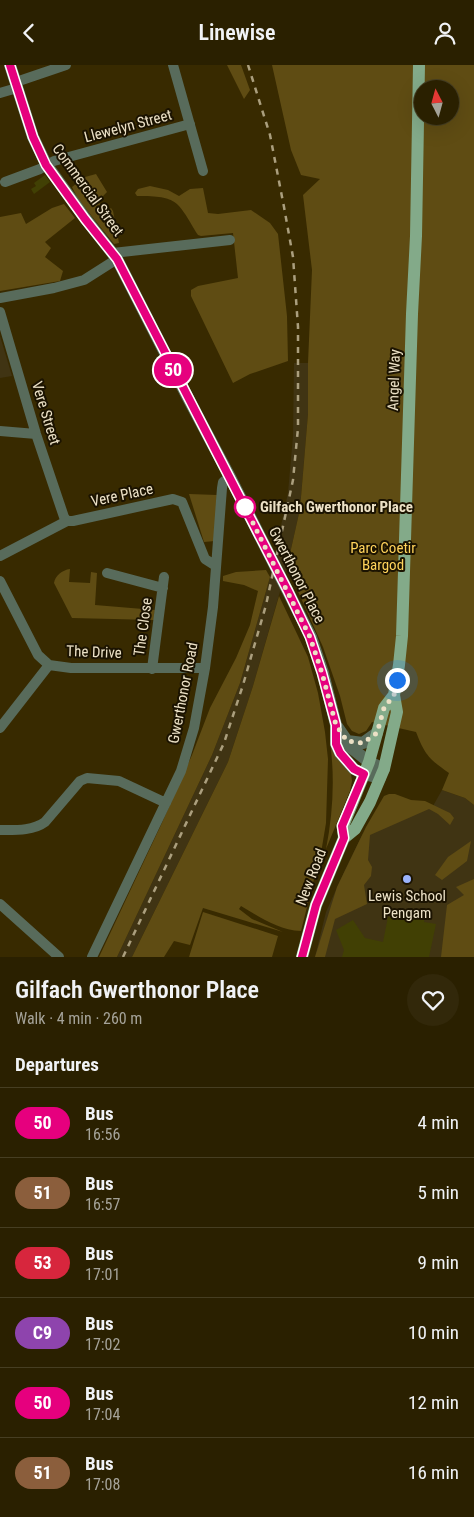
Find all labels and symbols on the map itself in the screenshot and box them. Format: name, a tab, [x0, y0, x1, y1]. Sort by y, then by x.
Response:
north arrow	[414, 80, 459, 125]
street label: Llewelyn Street	[82, 106, 174, 146]
street label: Commercial Street	[48, 140, 128, 240]
street label: Angel Way	[384, 349, 404, 411]
line badge: 50	[150, 354, 196, 386]
street label: Vere Street	[28, 379, 64, 447]
street label: Vere Place	[89, 480, 155, 510]
marker: Gilfach Gwerthonor Place	[234, 496, 256, 518]
place label: Gilfach Gwerthonor Place	[260, 498, 413, 516]
street label: Gwerthonor Place	[265, 524, 329, 626]
park label: Parc Coetir Bargod	[350, 539, 416, 574]
street label: The Close	[130, 597, 156, 657]
street label: Gwerthonor Road	[164, 641, 202, 745]
street label: The Drive	[66, 642, 122, 662]
your location	[385, 668, 410, 693]
street label: New Road	[292, 846, 330, 908]
marker: Lewis School Pengam	[401, 873, 413, 885]
place label: Lewis School Pengam	[368, 887, 446, 922]

